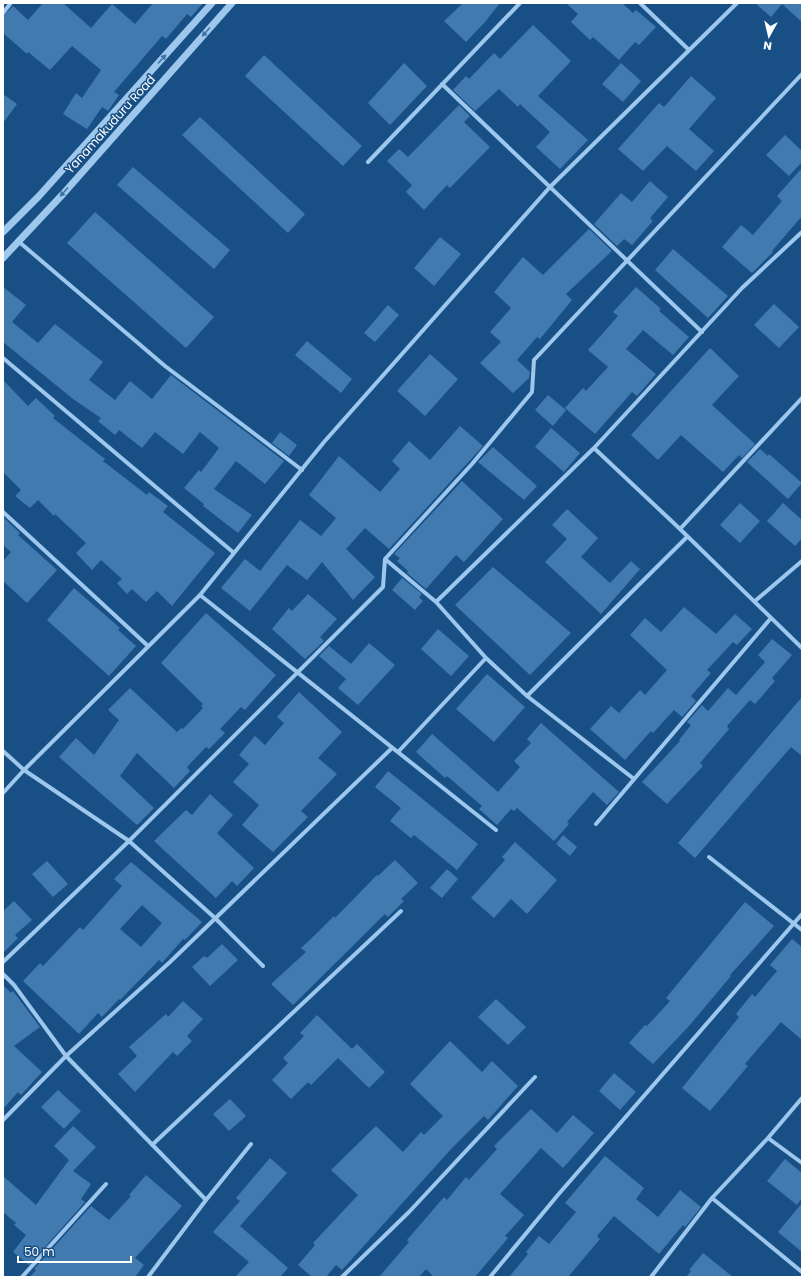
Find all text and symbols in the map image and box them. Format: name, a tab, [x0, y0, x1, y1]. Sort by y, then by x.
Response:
north arrow	[749, 16, 789, 56]
one-way arrow	[202, 27, 211, 37]
text: N	[762, 37, 773, 54]
one-way arrow	[157, 54, 166, 64]
street label: Yanamakuduru Road	[61, 71, 159, 177]
one-way arrow	[60, 187, 69, 197]
scale bar	[18, 1238, 131, 1264]
text: 50 m	[24, 1243, 55, 1260]

